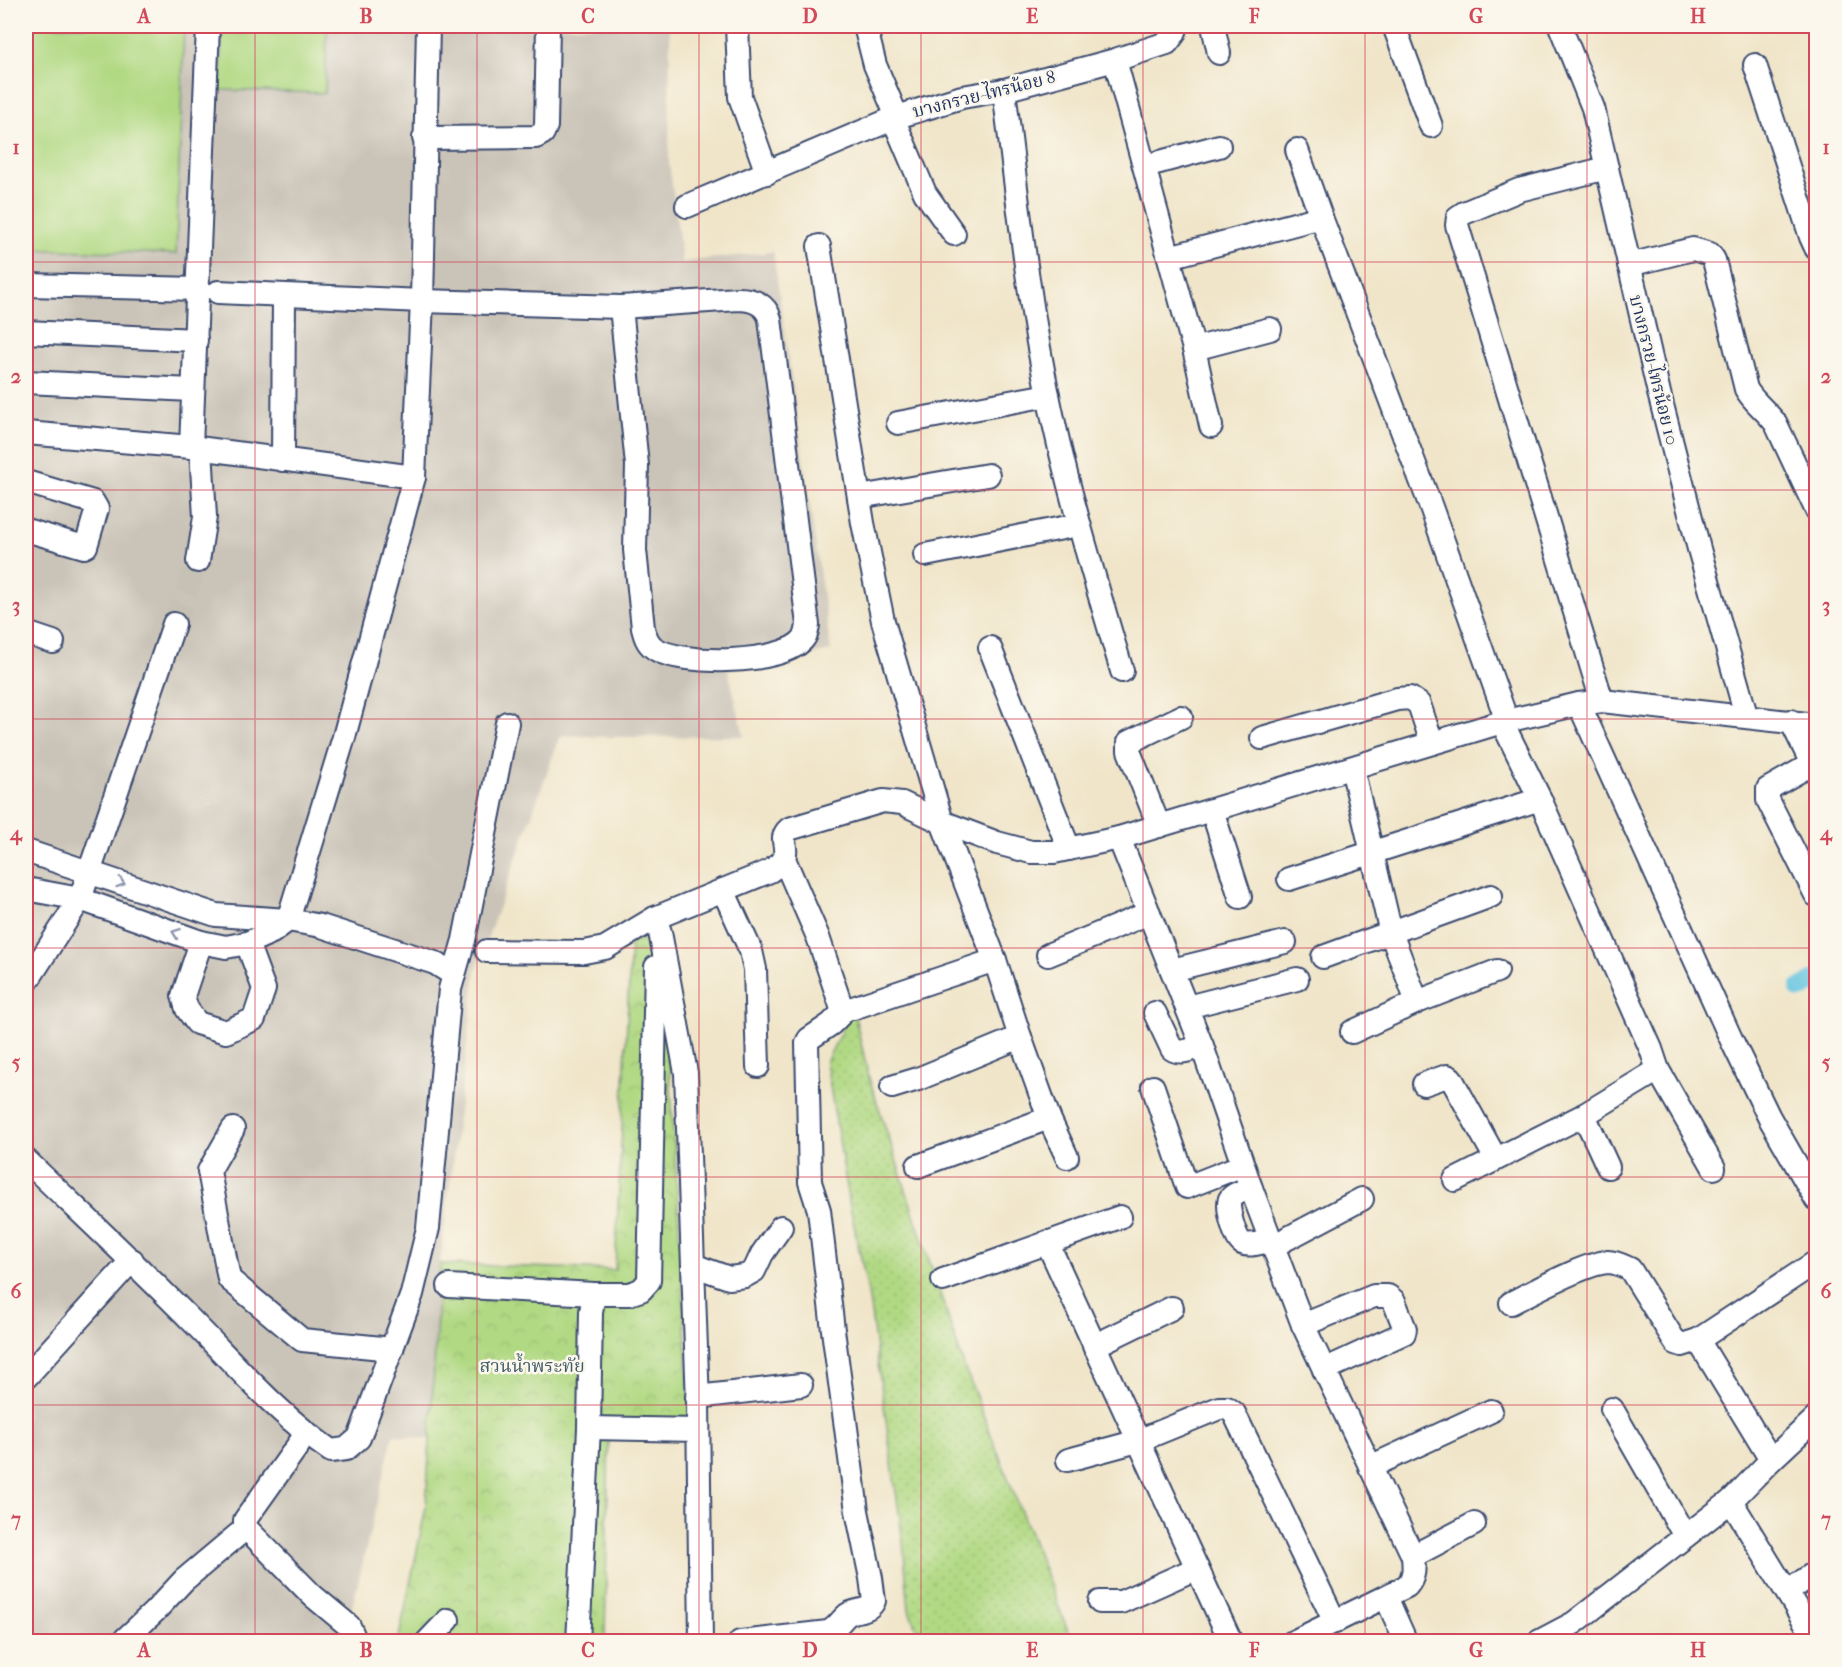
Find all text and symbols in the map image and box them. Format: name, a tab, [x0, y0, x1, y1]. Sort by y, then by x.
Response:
text: A	[136, 5, 152, 28]
text: B	[359, 5, 373, 28]
text: C	[581, 5, 595, 28]
text: D	[802, 5, 818, 28]
text: E	[1026, 5, 1038, 28]
text: F	[1248, 5, 1260, 28]
text: G	[1469, 5, 1483, 28]
text: H	[1690, 5, 1706, 28]
street label: บางกรวย-ไทรน้อย 8	[910, 65, 1058, 122]
text: 1	[12, 136, 20, 159]
text: 1	[1822, 136, 1830, 159]
street label: บางกรวย-ไทรน้อย 10	[1625, 292, 1684, 447]
text: 2	[11, 365, 21, 388]
text: 2	[1821, 365, 1831, 388]
text: 3	[12, 594, 20, 617]
text: 3	[1822, 594, 1830, 617]
text: 4	[9, 822, 23, 846]
text: 4	[1819, 822, 1833, 846]
one-way arrow	[115, 875, 126, 888]
one-way arrow	[171, 928, 182, 941]
text: 5	[12, 1051, 21, 1074]
text: 5	[1822, 1051, 1831, 1074]
text: 6	[11, 1280, 23, 1303]
text: 6	[1821, 1280, 1833, 1303]
park label: สวนน้ำพระทัย	[479, 1352, 585, 1377]
text: 7	[10, 1508, 21, 1531]
text: 7	[1820, 1508, 1831, 1531]
text: A	[136, 1639, 152, 1662]
text: B	[359, 1639, 373, 1662]
text: C	[581, 1639, 595, 1662]
text: D	[802, 1639, 818, 1662]
text: E	[1026, 1639, 1038, 1662]
text: F	[1248, 1639, 1260, 1662]
text: G	[1469, 1639, 1483, 1662]
text: H	[1690, 1639, 1706, 1662]

